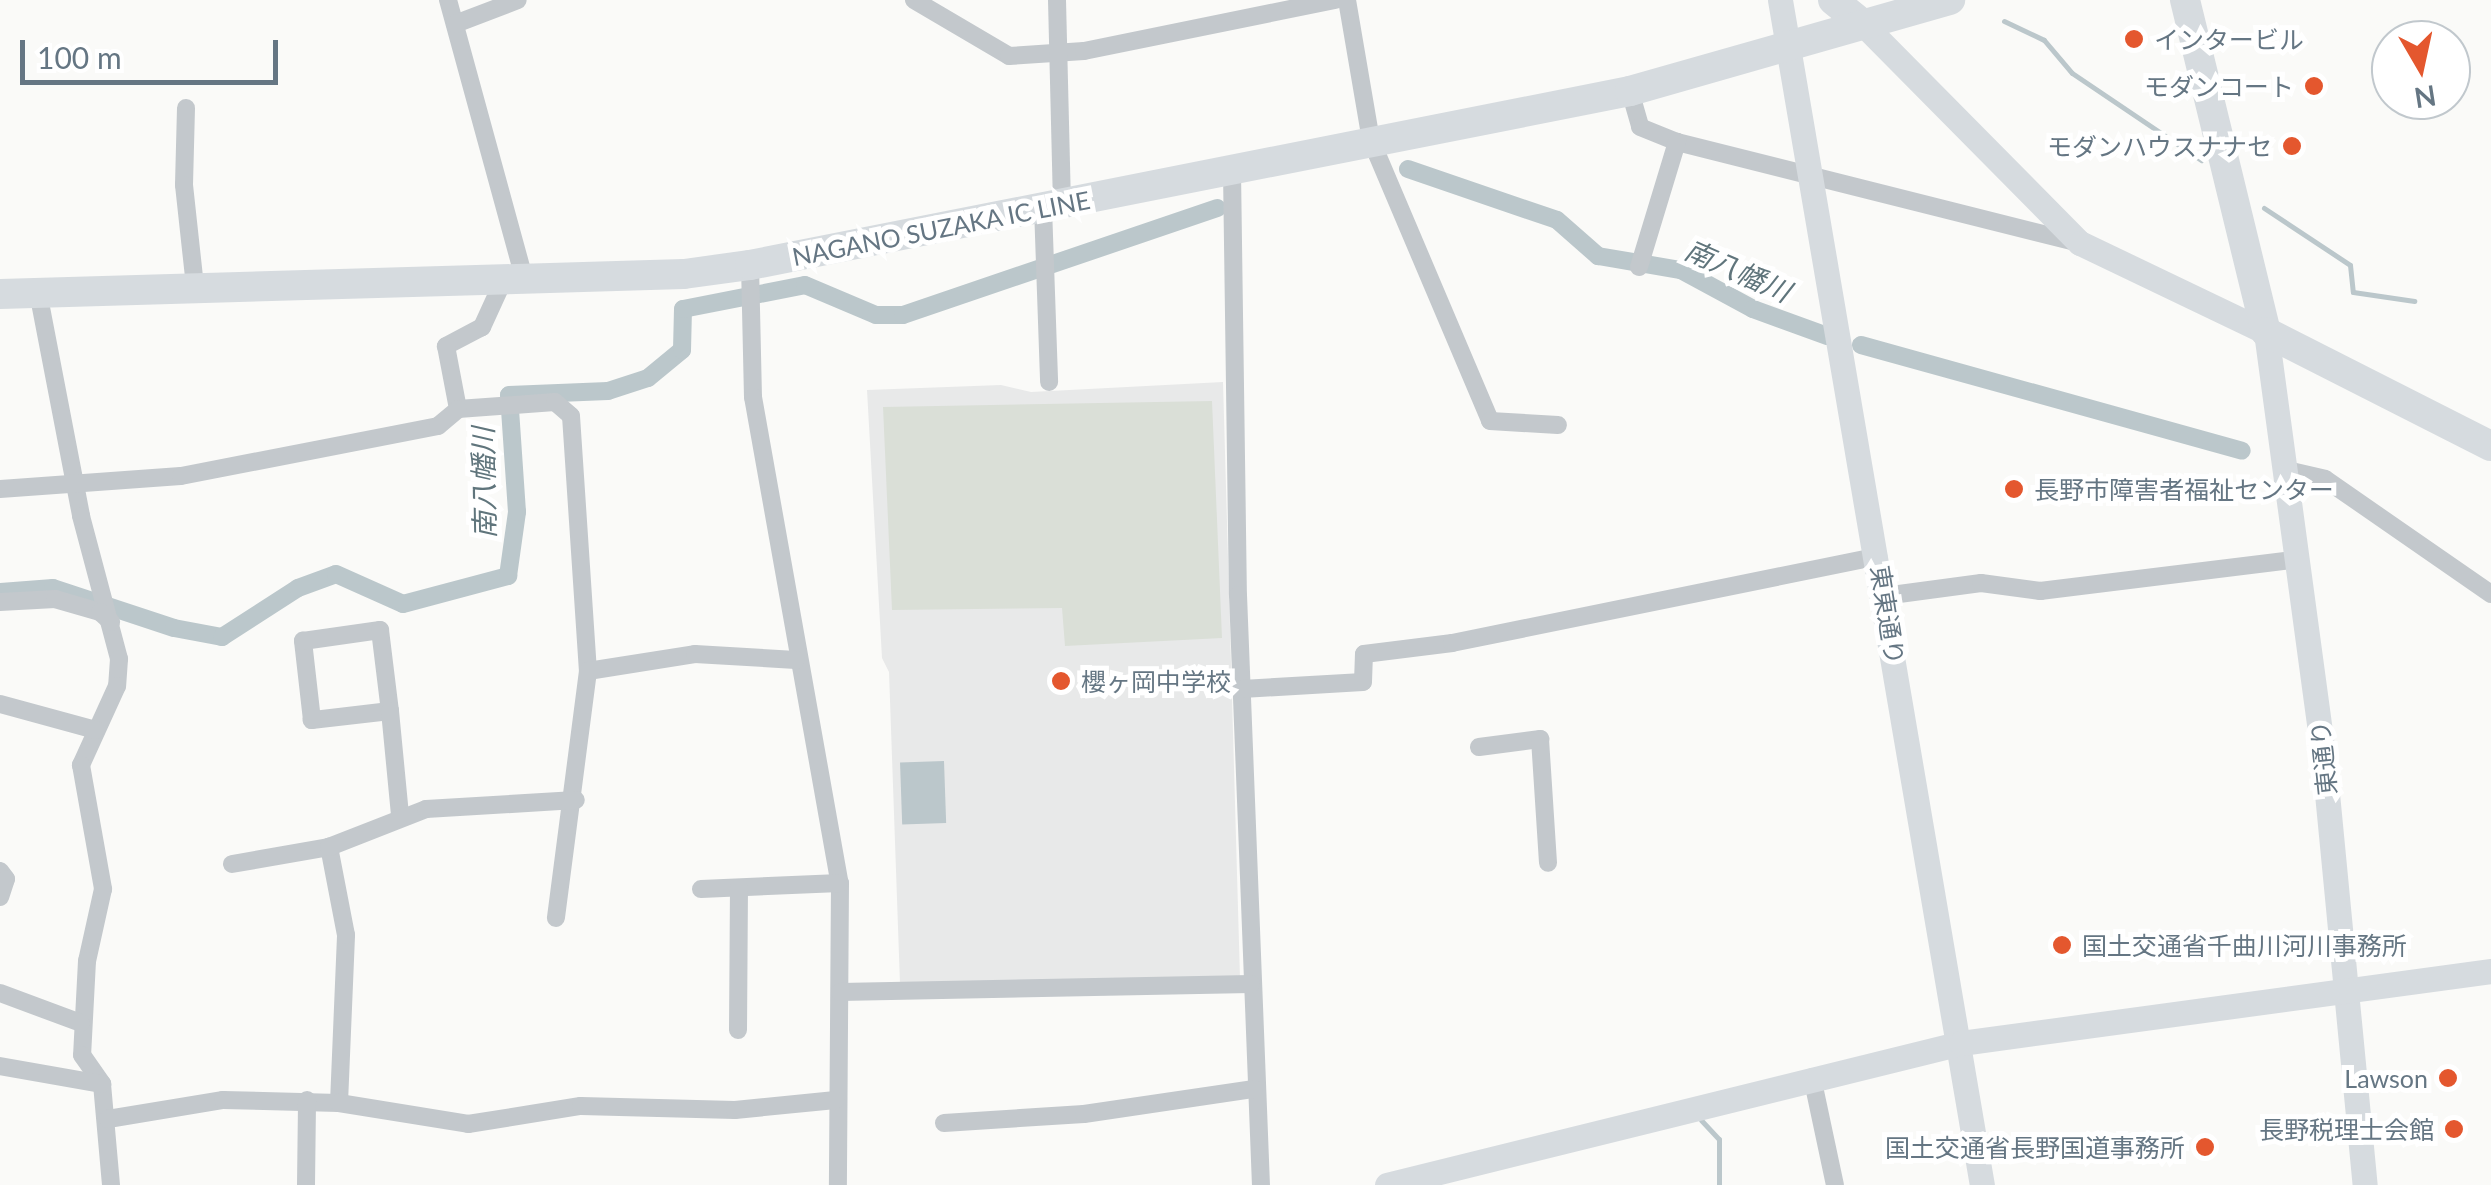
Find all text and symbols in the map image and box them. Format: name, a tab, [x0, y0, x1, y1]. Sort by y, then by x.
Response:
scale bar	[25, 20, 282, 82]
north arrow	[2371, 20, 2471, 120]
place label: インタービル	[2154, 24, 2304, 54]
marker: インタービル	[2123, 28, 2145, 50]
text: 100 m	[37, 39, 122, 75]
place label: モダンコート	[2144, 71, 2294, 101]
marker: モダンコート	[2303, 75, 2325, 97]
text: N	[2412, 79, 2439, 116]
place label: モダンハウスナナセ	[2047, 131, 2272, 161]
marker: モダンハウスナナセ	[2281, 135, 2303, 157]
street label: NAGANO SUZAKA IC LINE	[789, 184, 1093, 272]
water label: 南八幡川	[1680, 232, 1796, 308]
water label: 南八幡川	[465, 427, 501, 539]
place label: 長野市障害者福祉センター	[2034, 474, 2334, 504]
marker: 長野市障害者福祉センター	[2003, 478, 2025, 500]
street label: 東東通り	[1865, 563, 1911, 667]
place label: 櫻ヶ岡中学校	[1081, 666, 1231, 696]
marker: 櫻ヶ岡中学校	[1050, 670, 1072, 692]
street label: 東通り	[2304, 719, 2342, 797]
place label: 国土交通省千曲川河川事務所	[2082, 930, 2407, 960]
marker: 国土交通省千曲川河川事務所	[2051, 934, 2073, 956]
place label: Lawson	[2344, 1063, 2428, 1093]
marker: Lawson	[2437, 1067, 2459, 1089]
place label: 長野税理士会館	[2259, 1114, 2434, 1144]
marker: 長野税理士会館	[2443, 1118, 2465, 1140]
place label: 国土交通省長野国道事務所	[1885, 1132, 2185, 1162]
marker: 国土交通省長野国道事務所	[2194, 1136, 2216, 1158]

